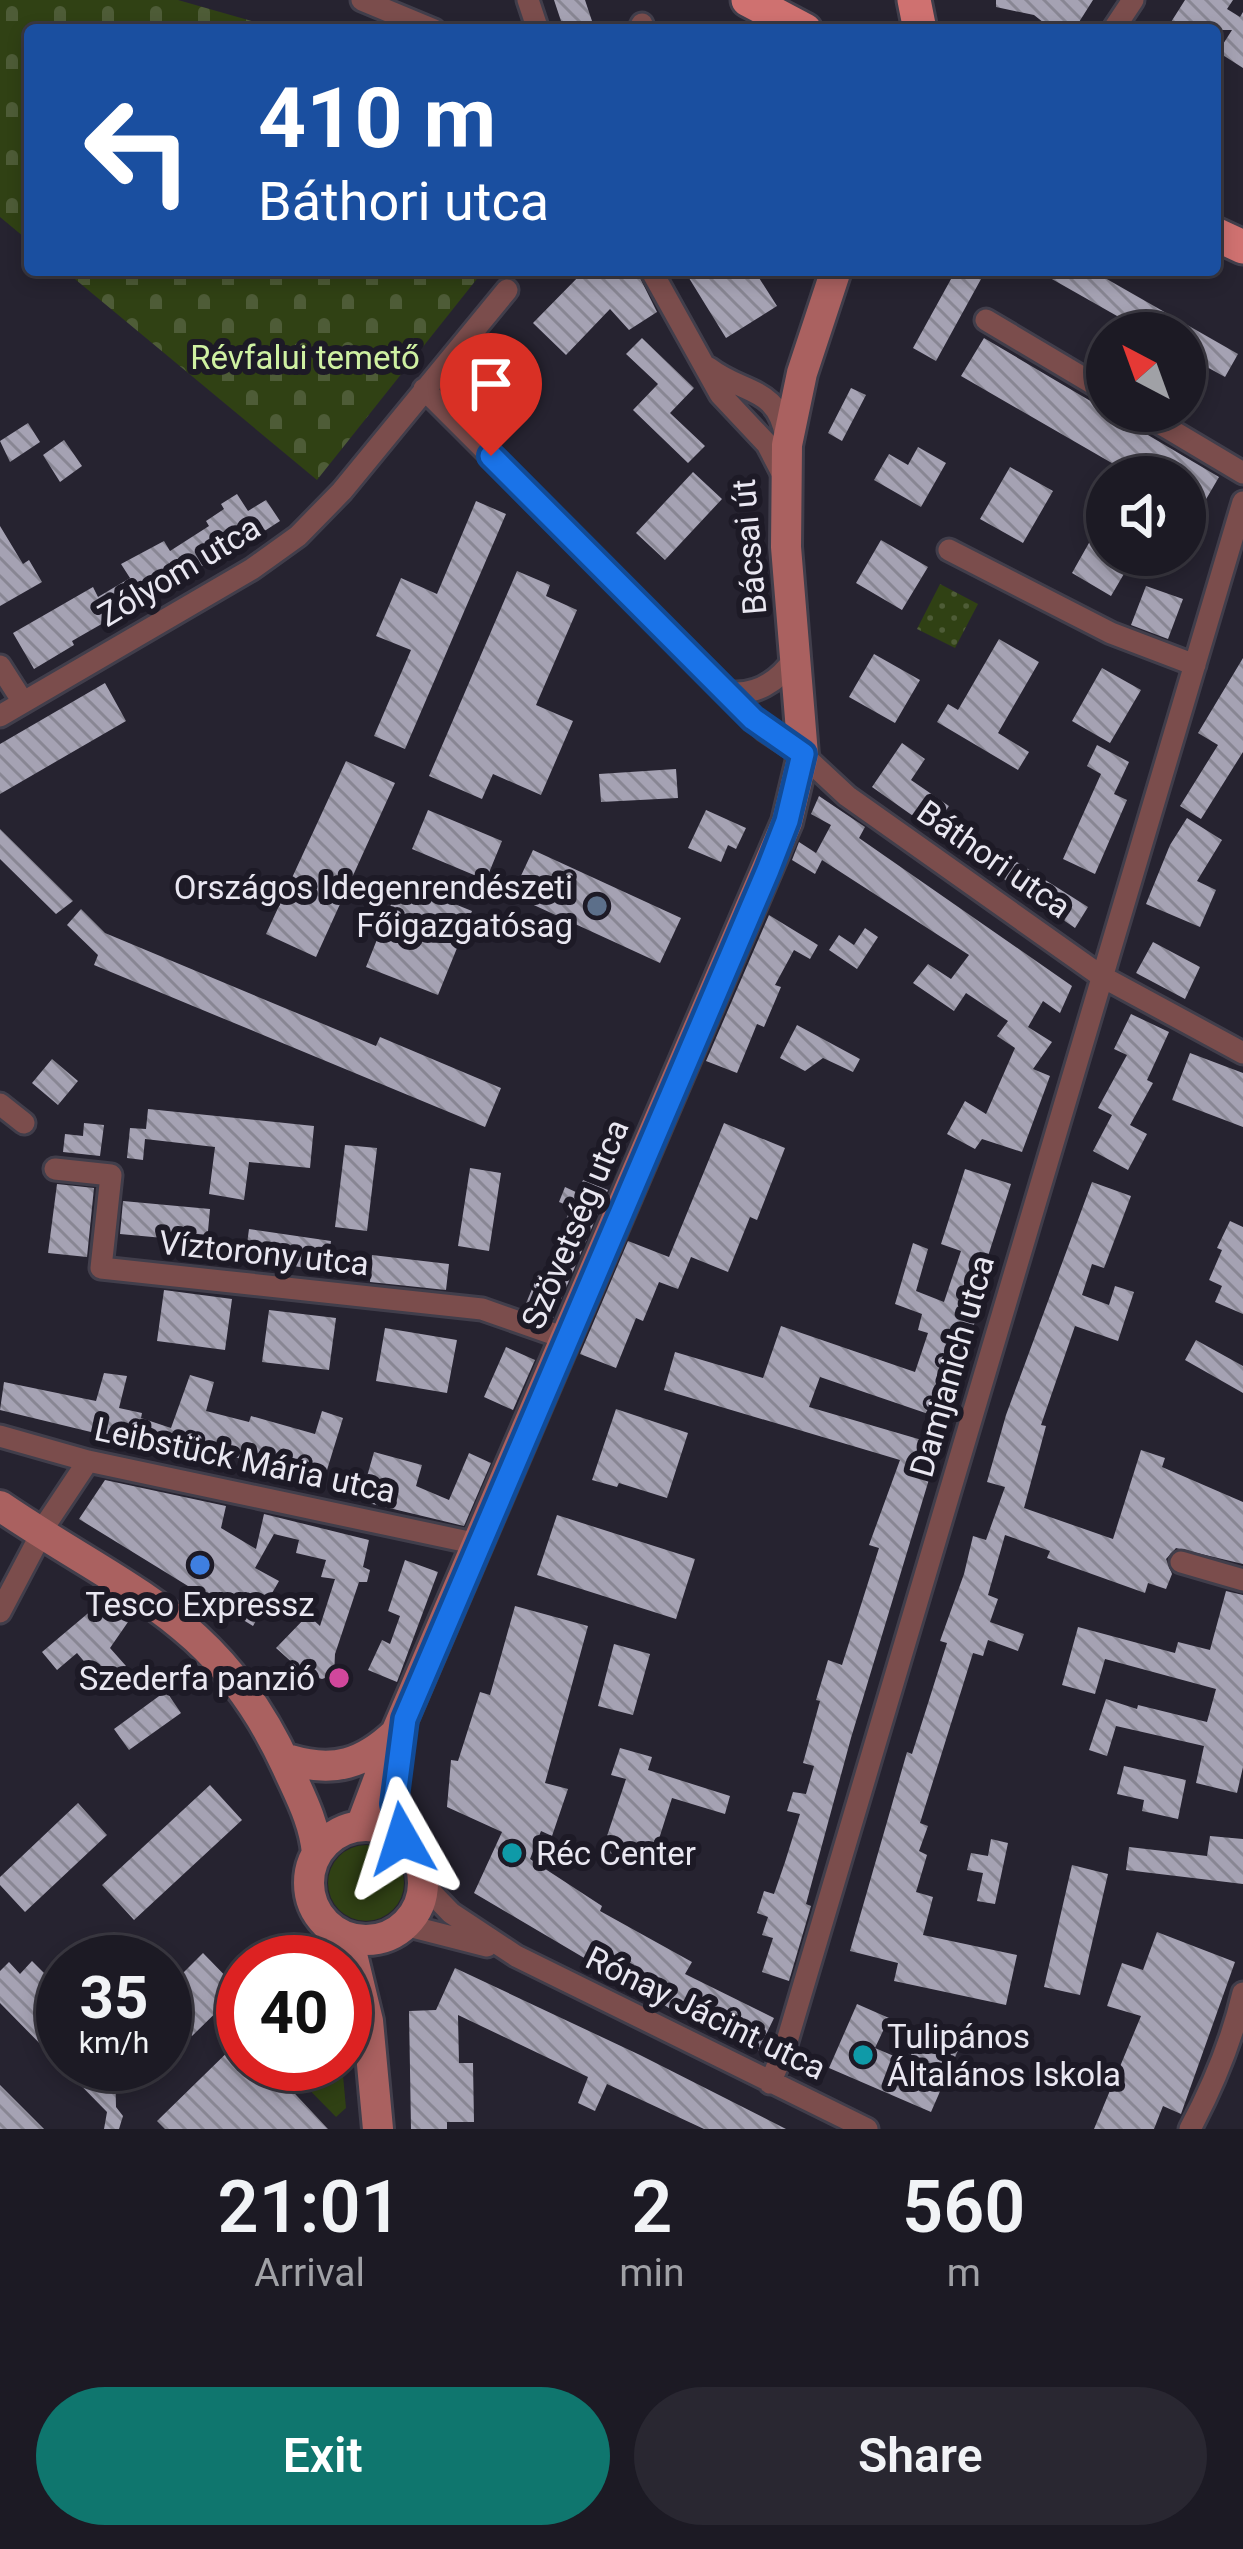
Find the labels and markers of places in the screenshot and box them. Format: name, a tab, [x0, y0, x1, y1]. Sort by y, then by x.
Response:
pin	[440, 333, 542, 456]
place label: Országos Idegenrendészeti Főigazgatósag	[174, 868, 573, 945]
marker: Országos Idegenrendészeti Főigazgatósag	[584, 893, 610, 919]
marker: Tesco Expressz	[187, 1552, 213, 1578]
place label: Tesco Expressz	[85, 1585, 315, 1624]
place label: Szederfa panzió	[79, 1659, 315, 1698]
marker: Szederfa panzió	[326, 1665, 352, 1691]
place label: Réc Center	[536, 1834, 696, 1873]
marker: Réc Center	[499, 1840, 525, 1866]
place label: Tulipános Általános Iskola	[887, 2017, 1121, 2094]
marker: Tulipános Általános Iskola	[850, 2042, 876, 2068]

